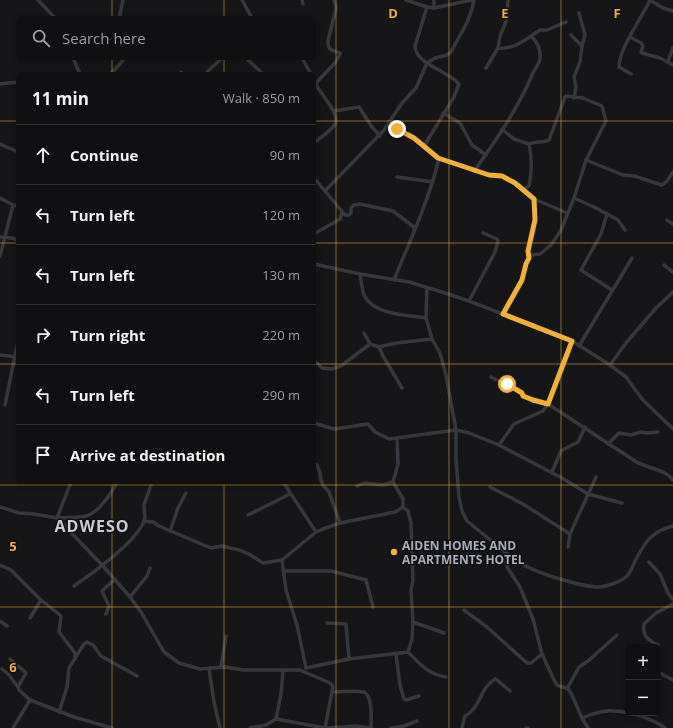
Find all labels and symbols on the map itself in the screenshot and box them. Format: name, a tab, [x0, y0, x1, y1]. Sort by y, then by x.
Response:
text: D	[388, 4, 398, 22]
text: E	[501, 4, 509, 22]
text: F	[613, 4, 621, 22]
route end	[388, 120, 406, 138]
route start	[498, 375, 516, 393]
district label: ADWESO	[55, 515, 129, 537]
text: 5	[9, 537, 17, 555]
place label: AIDEN HOMES AND APARTMENTS HOTEL	[402, 537, 525, 568]
marker: AIDEN HOMES AND APARTMENTS HOTEL	[389, 547, 399, 557]
text: 6	[9, 658, 17, 676]

